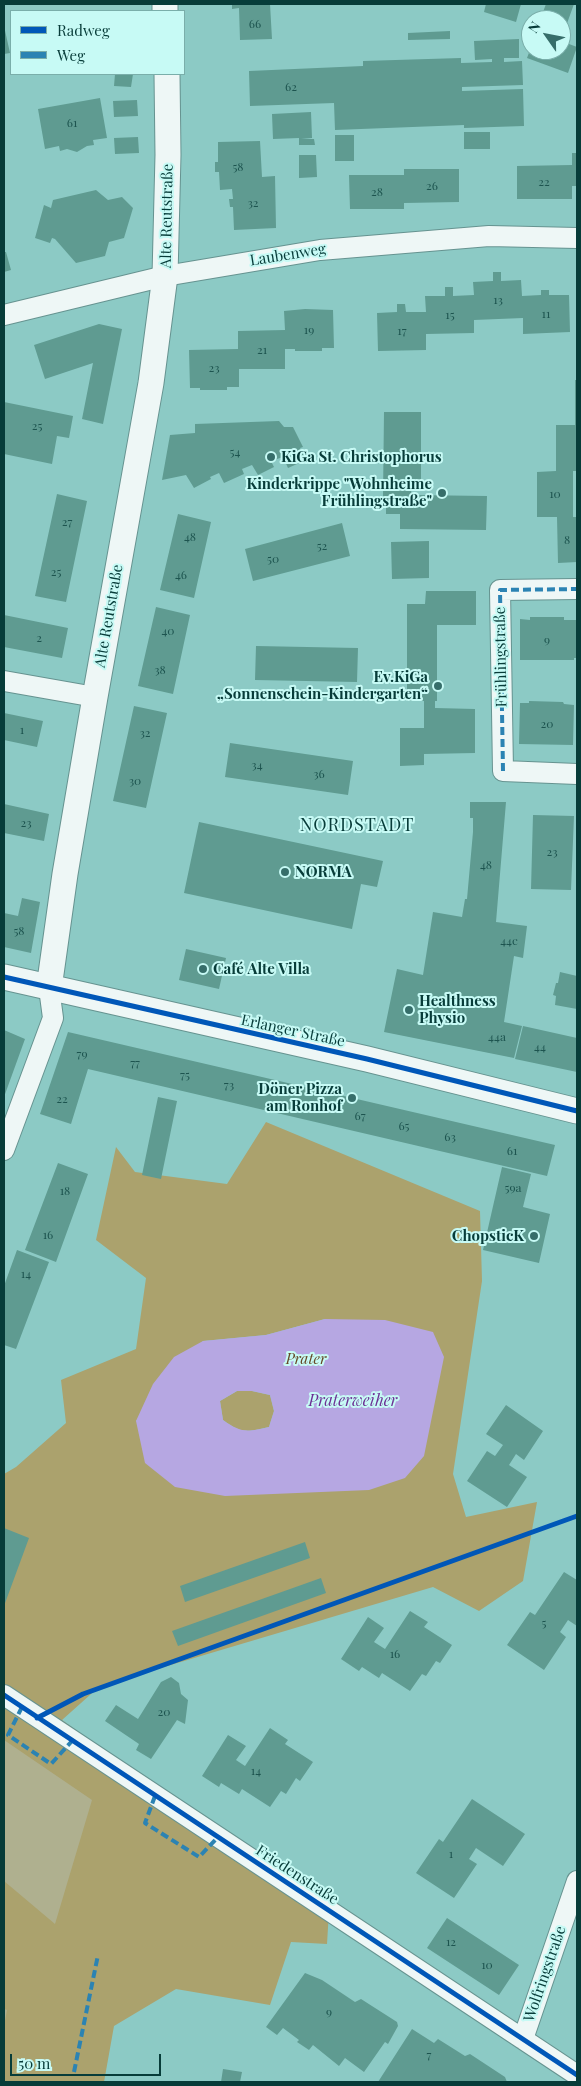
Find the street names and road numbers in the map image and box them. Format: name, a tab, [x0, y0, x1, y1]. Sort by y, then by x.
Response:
street label: Alte Reutstraße	[157, 164, 177, 268]
street label: Laubenweg	[249, 240, 327, 270]
street label: Alte Reutstraße	[91, 563, 127, 669]
street label: Frühlingstraße	[491, 607, 511, 707]
street label: Erlanger Straße	[239, 1011, 347, 1051]
street label: Friedenstraße	[252, 1842, 342, 1908]
street label: Wolfringstraße	[520, 1924, 570, 2024]

